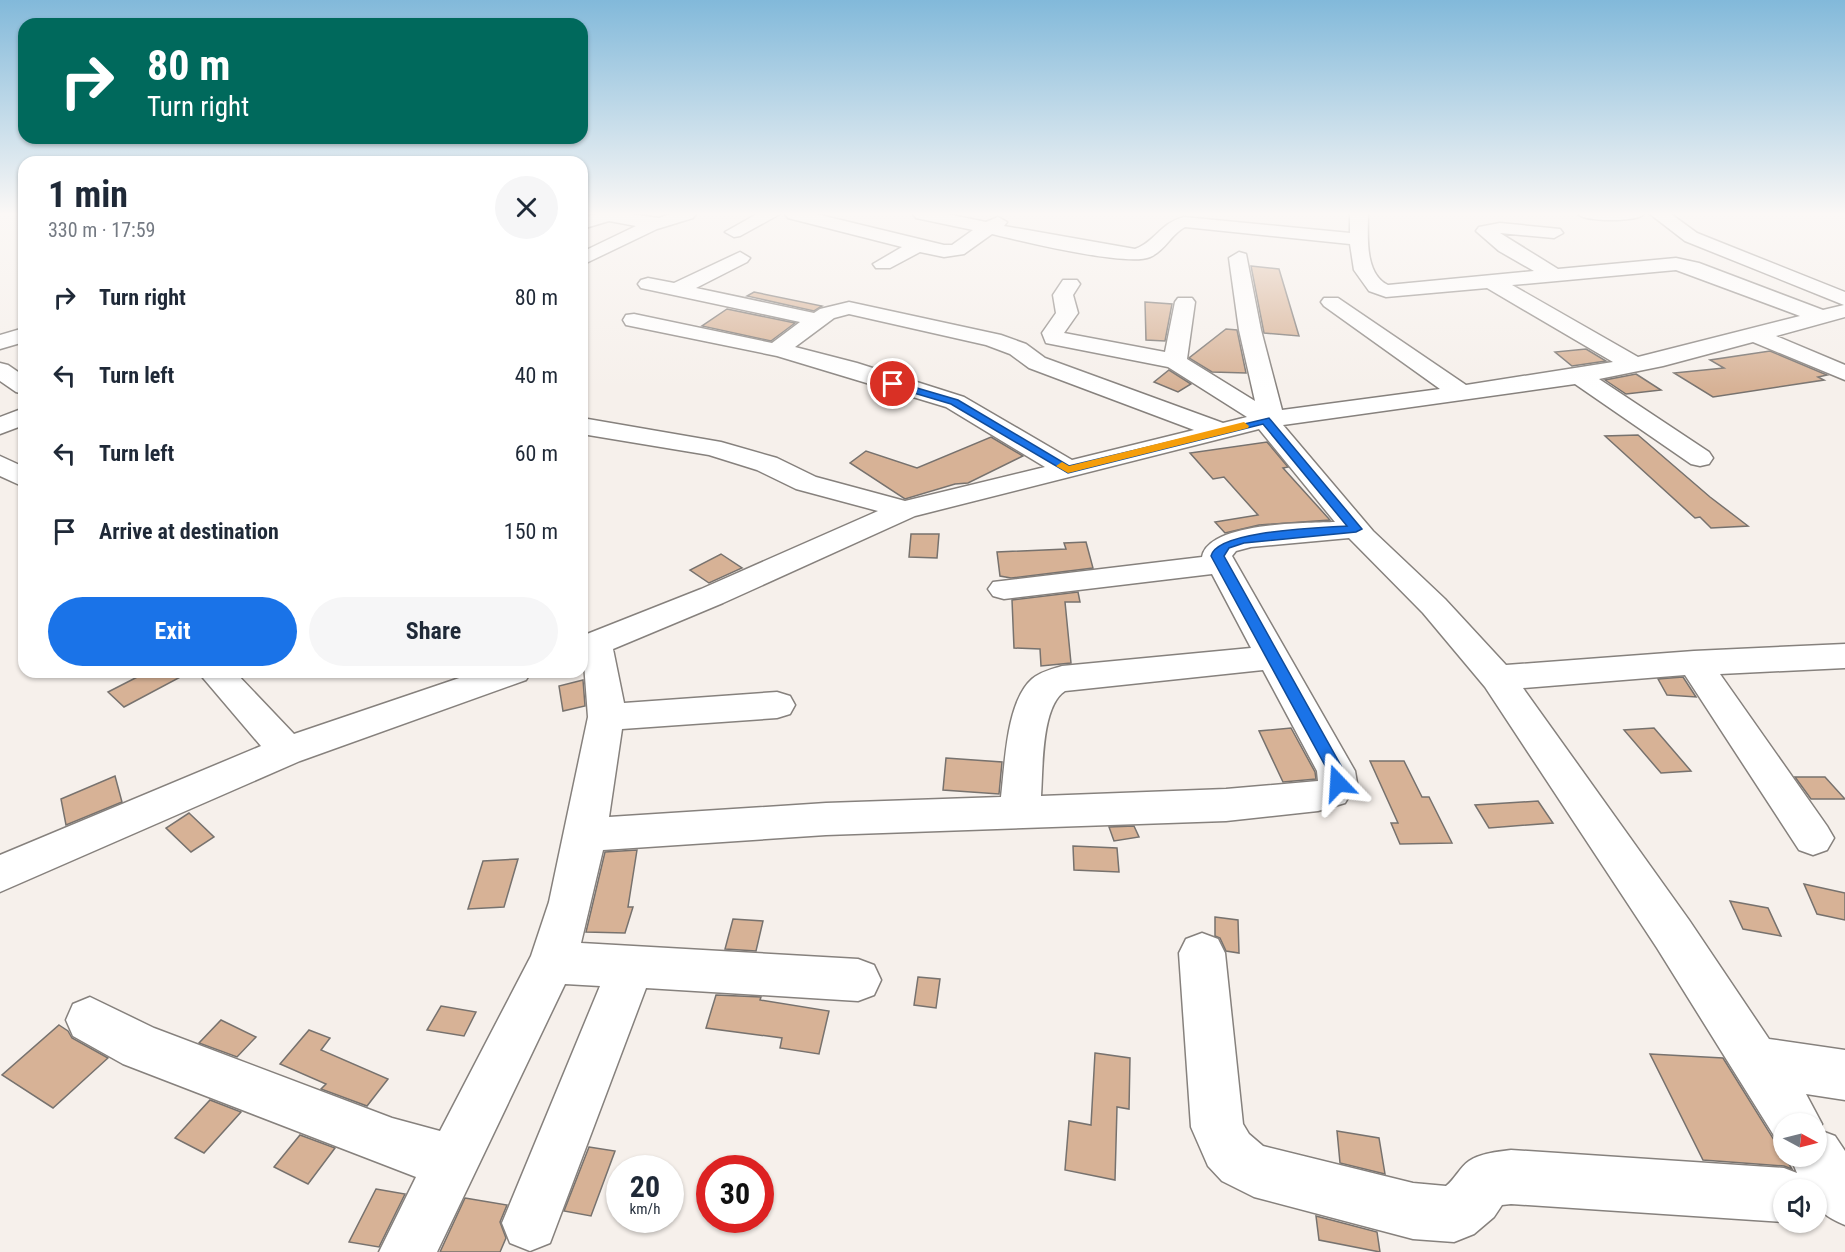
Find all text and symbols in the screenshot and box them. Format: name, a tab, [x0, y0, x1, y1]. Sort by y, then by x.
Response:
text: 80 m	[147, 41, 230, 90]
icon: right	[48, 42, 126, 120]
text: Turn right	[147, 91, 249, 123]
text: 1 min	[48, 174, 128, 216]
button: close	[495, 176, 558, 239]
text: 330 m · 17:59	[48, 218, 155, 242]
icon: right	[48, 281, 81, 314]
text: Turn right	[99, 285, 186, 310]
text: 80 m	[515, 285, 558, 310]
pin	[867, 358, 918, 409]
icon: left	[48, 359, 81, 392]
text: Turn left	[99, 363, 174, 388]
text: 40 m	[515, 363, 558, 388]
icon: arrive	[876, 367, 909, 400]
icon: left	[48, 437, 81, 470]
text: Turn left	[99, 441, 174, 466]
text: 60 m	[515, 441, 558, 466]
icon: arrive	[48, 515, 81, 548]
text: Arrive at destination	[99, 519, 279, 544]
text: 150 m	[504, 519, 558, 544]
button: Exit	[48, 597, 297, 666]
button: Share	[309, 597, 558, 666]
position arrow	[1306, 751, 1370, 815]
north arrow	[1773, 1113, 1827, 1167]
map controls	[1773, 1113, 1827, 1233]
speed limit sign: 30	[696, 1155, 774, 1233]
text: 20	[630, 1169, 660, 1204]
button: sound	[1773, 1179, 1827, 1233]
text: km/h	[630, 1200, 660, 1218]

